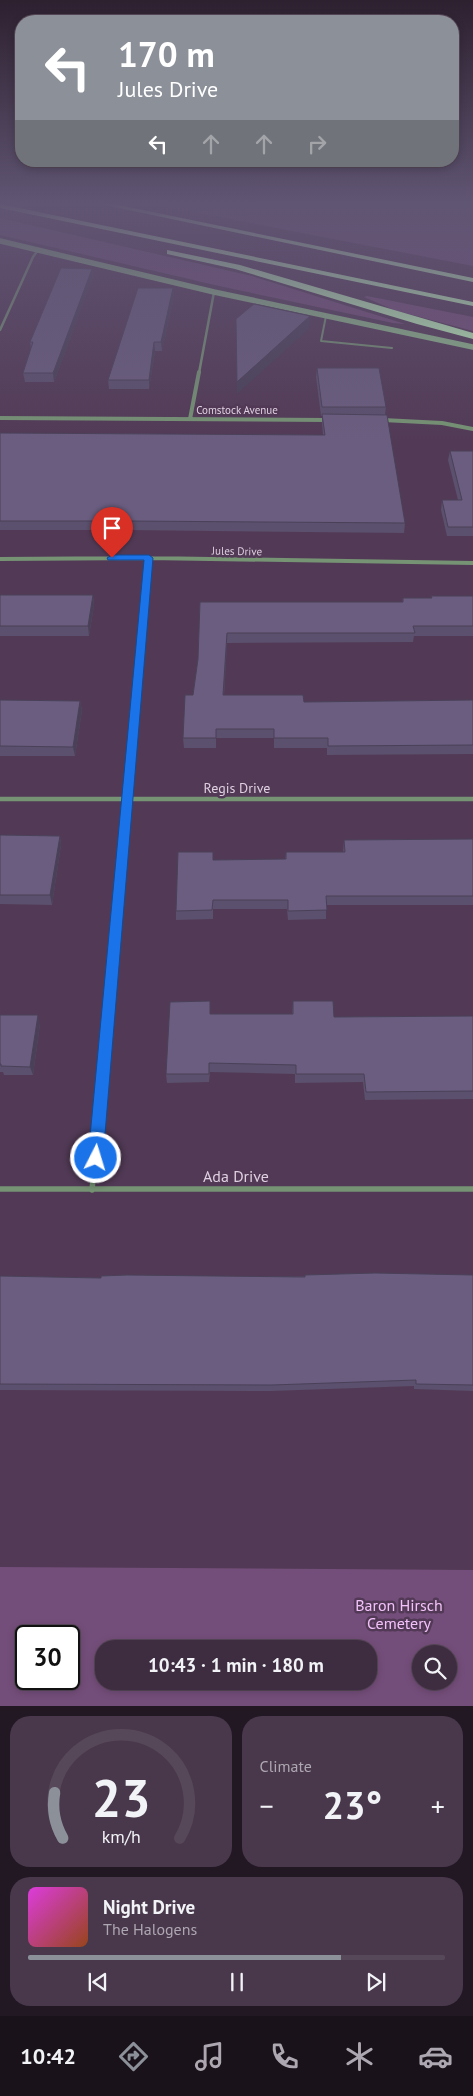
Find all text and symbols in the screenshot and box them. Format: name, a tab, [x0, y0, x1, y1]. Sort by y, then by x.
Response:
text: 170 m	[118, 31, 215, 77]
icon: left	[35, 35, 100, 100]
text: Jules Drive	[118, 75, 218, 103]
icon: left	[144, 130, 172, 158]
icon: ahead	[197, 130, 225, 158]
icon: ahead	[250, 130, 278, 158]
icon: right	[303, 130, 331, 158]
street label: Comstock Avenue	[196, 403, 278, 417]
pin	[91, 507, 133, 558]
icon: arrive	[98, 514, 126, 542]
street label: Jules Drive	[211, 544, 263, 558]
street label: Regis Drive	[204, 779, 270, 797]
position arrow	[69, 1131, 121, 1183]
street label: Ada Drive	[203, 1166, 269, 1186]
park label: Baron Hirsch Cemetery	[355, 1595, 443, 1633]
speed limit sign: 30	[15, 1625, 80, 1690]
map controls	[412, 1645, 457, 1690]
button: search	[412, 1645, 457, 1690]
text: 10:43 · 1 min · 180 m	[148, 1653, 324, 1677]
text: Climate	[260, 1756, 312, 1776]
text: 23	[91, 1764, 150, 1831]
text: 23°	[322, 1780, 382, 1829]
text: −	[260, 1787, 274, 1824]
text: +	[431, 1787, 445, 1824]
text: km/h	[101, 1825, 140, 1848]
text: Night Drive	[103, 1895, 195, 1919]
text: The Halogens	[103, 1919, 197, 1939]
icon: previous	[84, 1968, 112, 1996]
icon: pause	[223, 1968, 251, 1996]
icon: next	[362, 1968, 390, 1996]
icon: directions	[116, 2039, 151, 2074]
icon: music	[192, 2039, 227, 2074]
icon: phone	[267, 2039, 302, 2074]
icon: climate	[342, 2039, 377, 2074]
icon: car	[418, 2039, 453, 2074]
text: 10:42	[20, 2042, 76, 2070]

